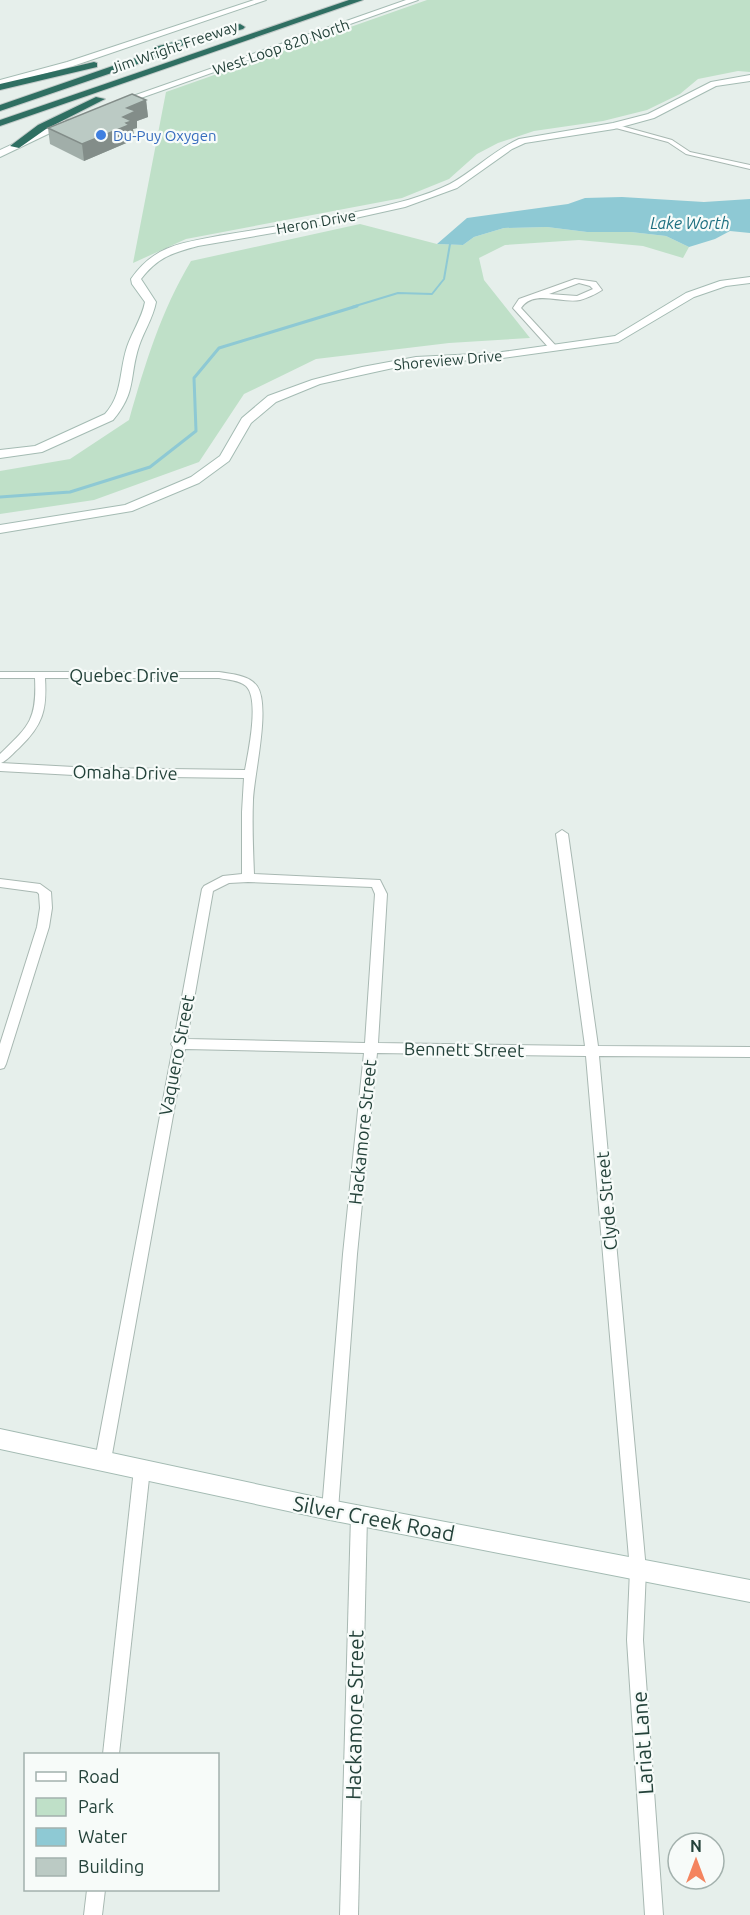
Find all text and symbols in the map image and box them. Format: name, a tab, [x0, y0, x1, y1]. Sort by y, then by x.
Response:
street label: West Loop 820 North	[210, 16, 352, 78]
street label: Jim Wright Freeway	[108, 17, 240, 77]
place label: Du-Puy Oxygen	[113, 127, 217, 144]
marker: Du-Puy Oxygen	[94, 128, 108, 142]
street label: Heron Drive	[275, 207, 357, 237]
water label: Lake Worth	[650, 214, 730, 232]
street label: Shoreview Drive	[393, 347, 503, 373]
street label: Quebec Drive	[69, 665, 179, 686]
street label: Omaha Drive	[72, 761, 178, 783]
street label: Vaquero Street	[154, 993, 198, 1117]
street label: Bennett Street	[404, 1038, 524, 1060]
street label: Hackamore Street	[344, 1059, 380, 1205]
street label: Clyde Street	[592, 1151, 620, 1251]
street label: Silver Creek Road	[291, 1491, 457, 1545]
street label: Hackamore Street	[341, 1630, 367, 1800]
street label: Lariat Lane	[626, 1691, 658, 1795]
legend	[24, 1753, 219, 1891]
text: Road	[78, 1766, 120, 1786]
text: Park	[78, 1796, 114, 1816]
text: Water	[78, 1826, 128, 1846]
north arrow	[666, 1831, 726, 1891]
text: N	[690, 1837, 702, 1855]
text: Building	[78, 1856, 144, 1876]

